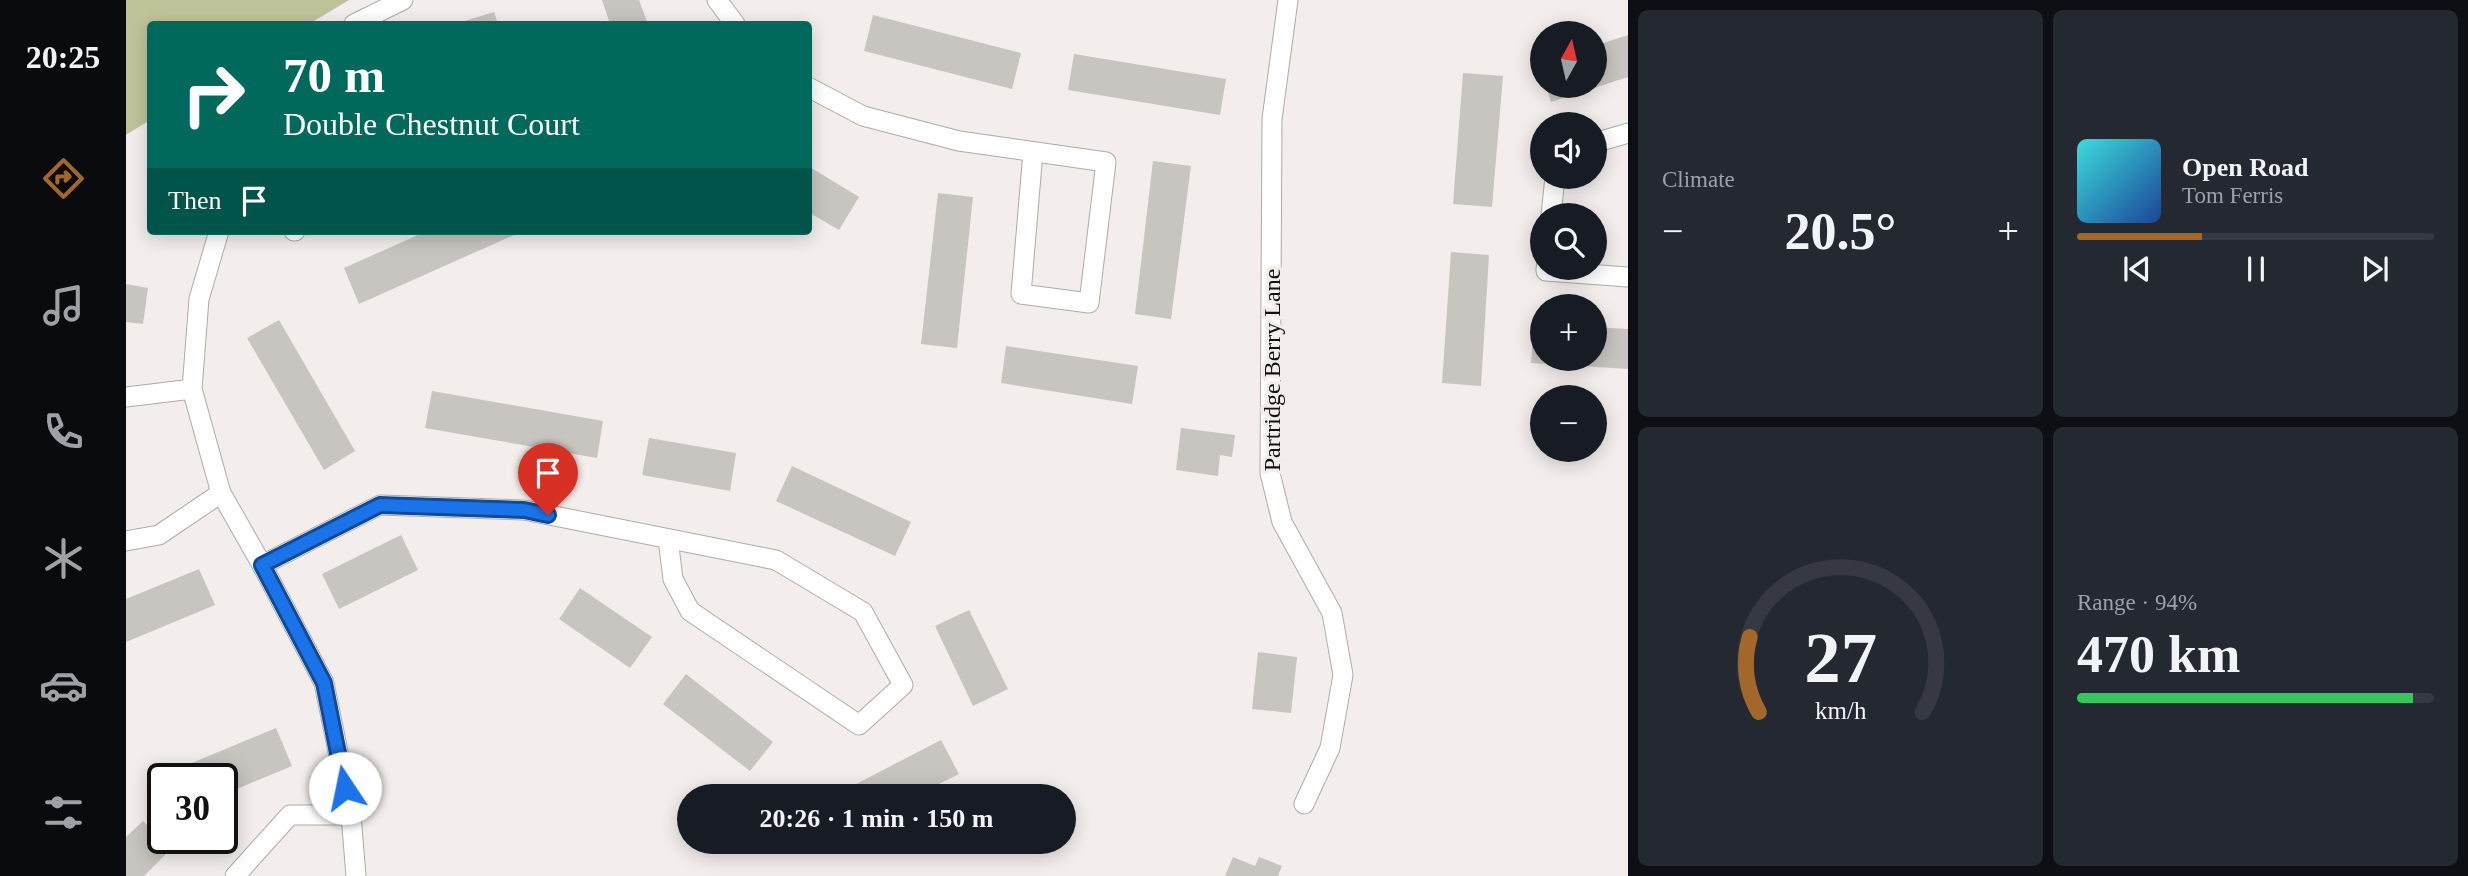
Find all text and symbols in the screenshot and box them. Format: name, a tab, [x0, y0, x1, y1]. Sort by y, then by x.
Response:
north arrow	[1530, 21, 1606, 98]
map controls	[1530, 21, 1607, 462]
text: 20:25	[26, 39, 100, 75]
text: 70 m	[283, 48, 385, 103]
icon: right	[168, 49, 259, 140]
text: Double Chestnut Court	[283, 106, 580, 142]
button: sound	[1530, 112, 1607, 189]
text: Open Road	[2182, 153, 2308, 182]
icon: directions	[39, 154, 88, 203]
text: Climate	[1662, 167, 1735, 192]
icon: arrive	[235, 182, 273, 220]
text: Tom Ferris	[2182, 183, 2283, 208]
text: Then	[168, 186, 221, 215]
button: search	[1530, 203, 1607, 280]
text: 20.5°	[1785, 203, 1896, 260]
text: −	[1662, 210, 1683, 252]
text: +	[1998, 210, 2019, 252]
icon: previous	[2118, 250, 2156, 288]
icon: pause	[2237, 250, 2275, 288]
icon: next	[2356, 250, 2394, 288]
street label: Partridge Berry Lane	[1259, 269, 1285, 471]
icon: music	[39, 281, 88, 330]
button: +	[1530, 294, 1607, 371]
button: −	[1530, 385, 1607, 462]
icon: phone	[39, 407, 88, 456]
pin	[518, 443, 578, 515]
icon: arrive	[529, 454, 567, 492]
icon: climate	[39, 534, 88, 583]
text: Range · 94%	[2077, 590, 2197, 615]
text: 27	[1804, 618, 1877, 699]
text: 470 km	[2077, 626, 2240, 683]
icon: car	[39, 661, 88, 710]
text: km/h	[1815, 697, 1867, 724]
position arrow	[308, 751, 382, 825]
speed limit sign: 30	[147, 763, 238, 854]
icon: filters	[39, 788, 88, 837]
text: 20:26 · 1 min · 150 m	[760, 804, 994, 833]

